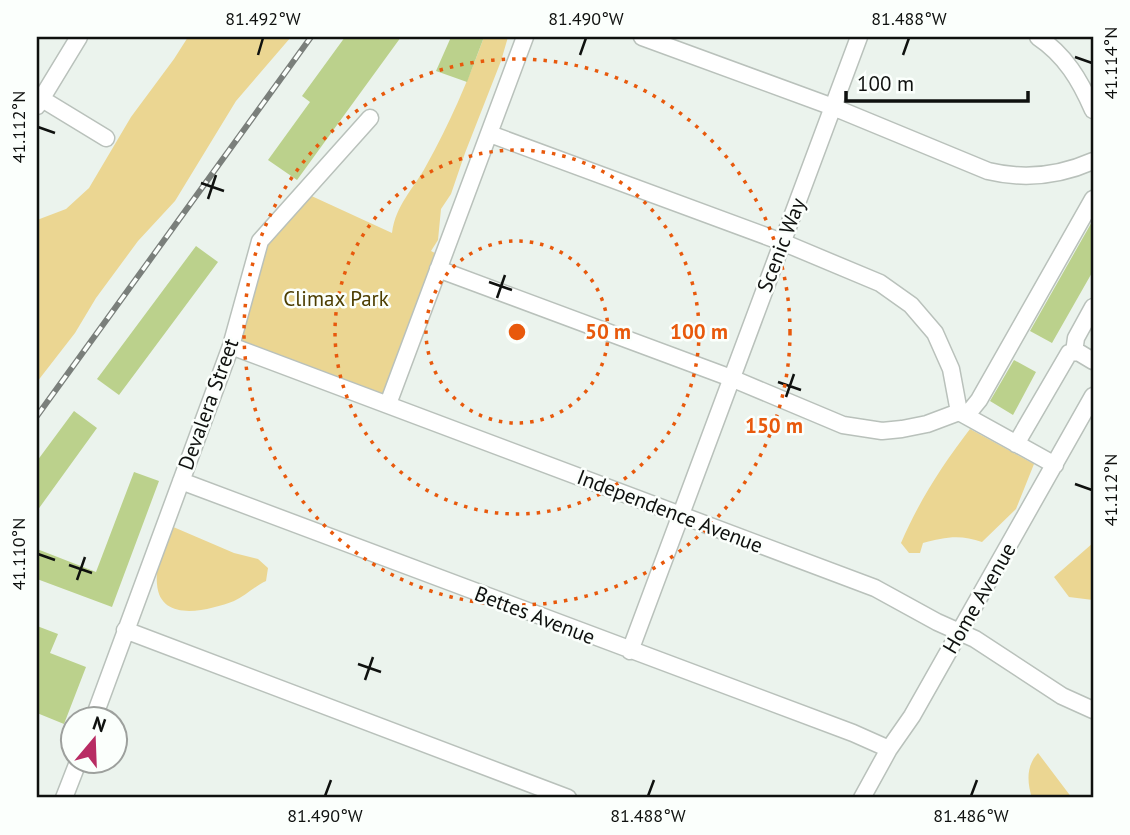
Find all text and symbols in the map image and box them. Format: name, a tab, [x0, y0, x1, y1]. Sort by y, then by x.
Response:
text: 81.492°W	[225, 7, 301, 30]
text: 81.490°W	[548, 7, 624, 30]
text: 81.488°W	[871, 7, 947, 30]
text: 41.114°N	[1099, 27, 1122, 99]
scale bar	[846, 60, 1028, 104]
text: 100 m	[857, 70, 914, 97]
text: 41.112°N	[7, 91, 30, 163]
street label: Scenic Way	[751, 194, 811, 296]
park label: Climax Park	[283, 285, 389, 312]
text: 50 m	[585, 318, 631, 345]
text: 100 m	[670, 318, 728, 345]
centre of rings	[505, 320, 529, 344]
street label: Devalera Street	[172, 335, 244, 473]
text: 150 m	[745, 412, 803, 439]
text: 41.112°N	[1099, 454, 1122, 526]
street label: Independence Avenue	[573, 463, 767, 559]
text: 41.110°N	[7, 518, 30, 590]
street label: Home Avenue	[936, 538, 1022, 658]
street label: Bettes Avenue	[471, 580, 599, 650]
north arrow	[60, 706, 130, 776]
text: N	[90, 711, 109, 737]
text: 81.490°W	[287, 804, 363, 827]
text: 81.488°W	[610, 804, 686, 827]
text: 81.486°W	[933, 804, 1009, 827]

